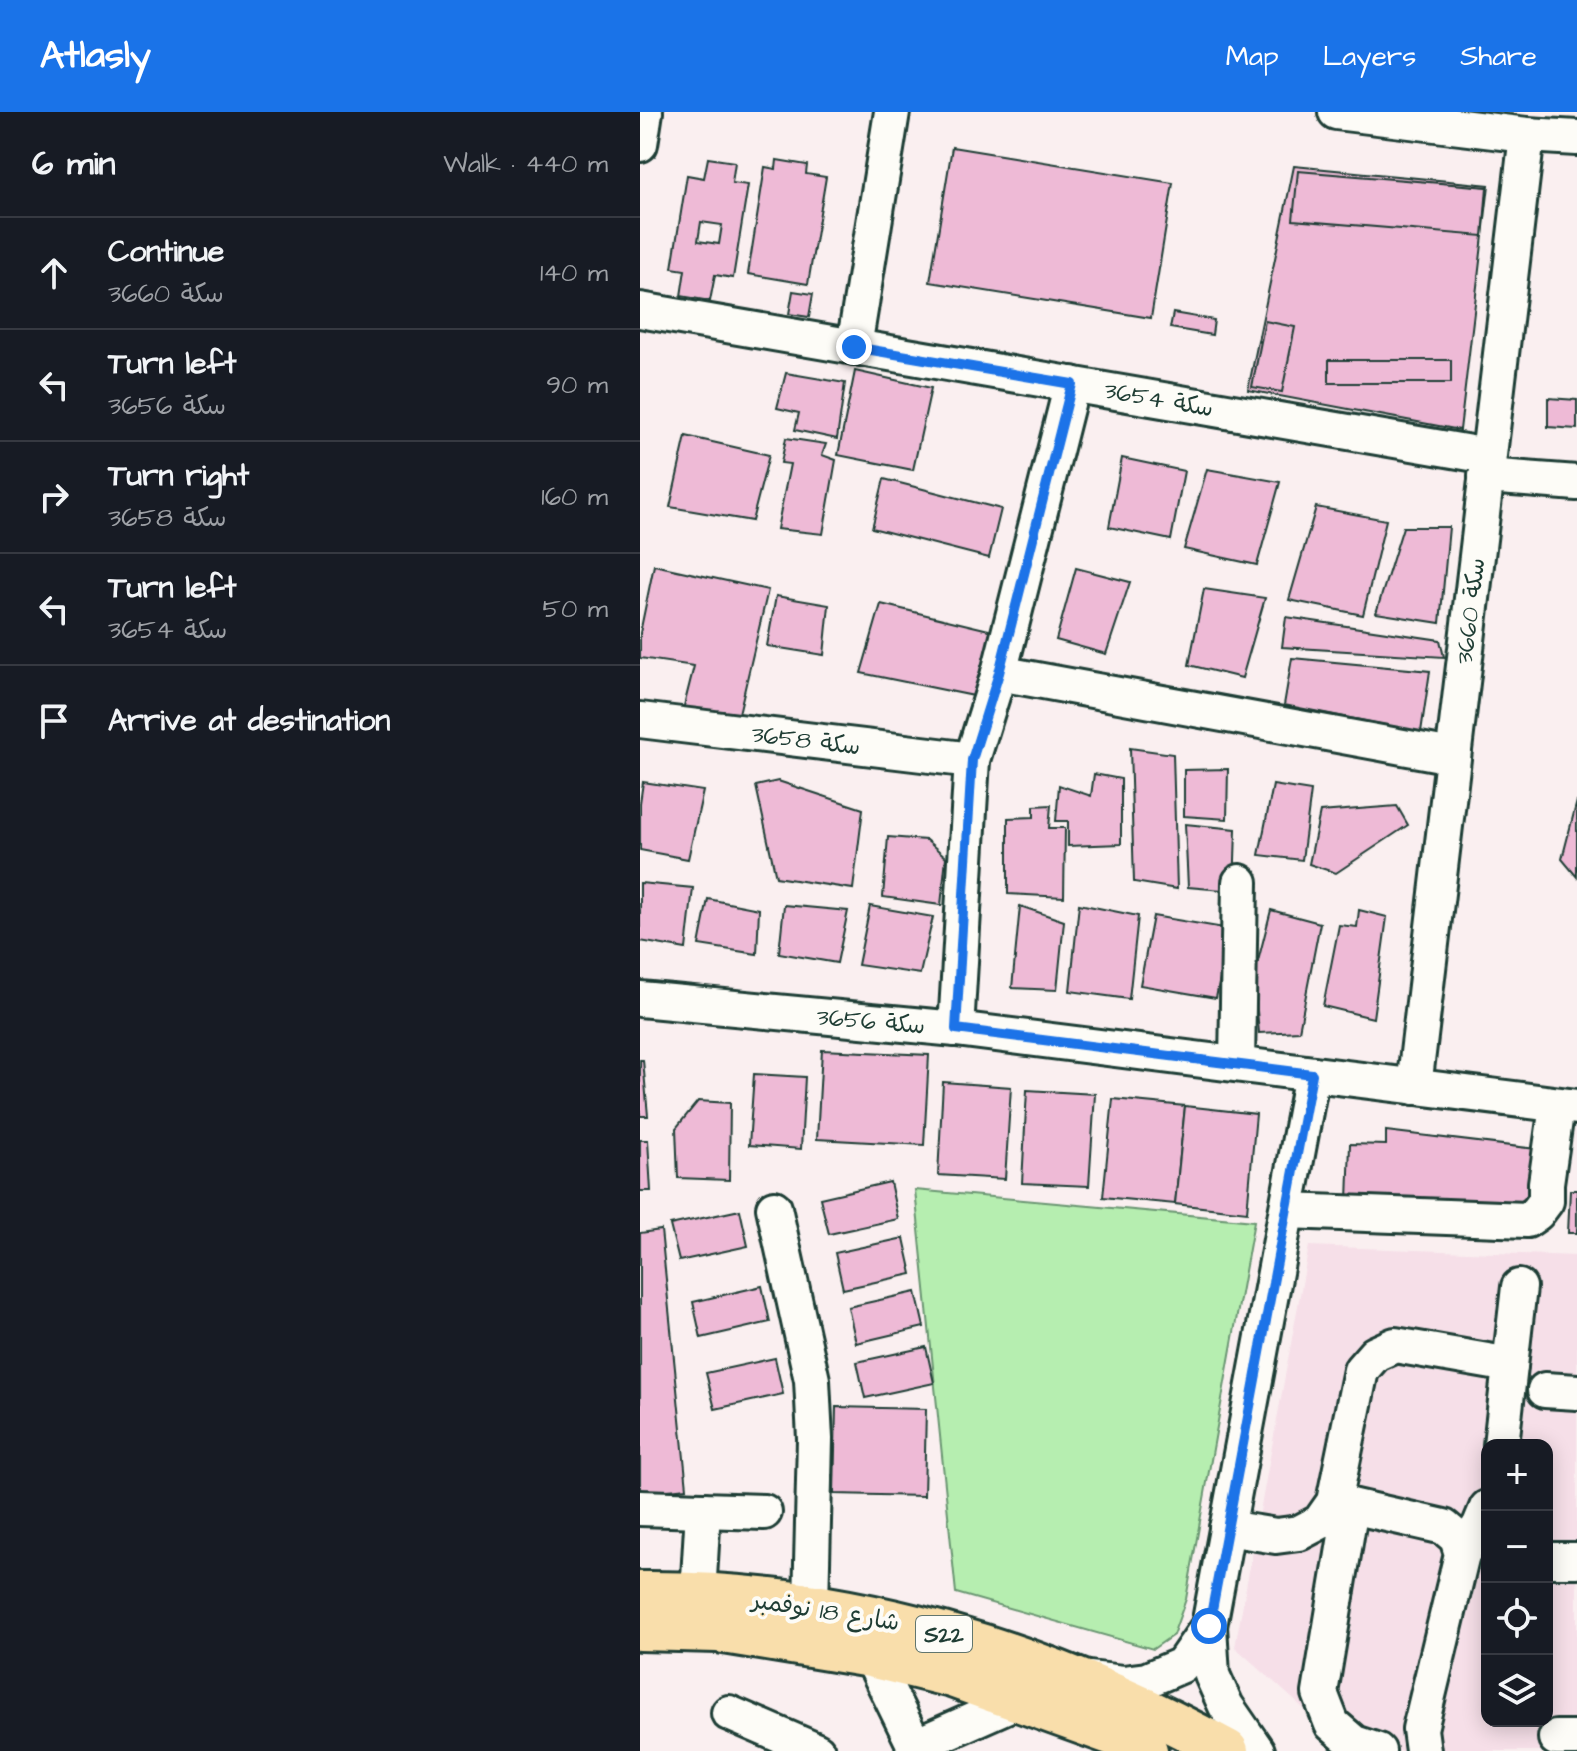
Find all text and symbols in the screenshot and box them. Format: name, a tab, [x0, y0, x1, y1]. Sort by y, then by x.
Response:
text: Atlasly	[40, 30, 151, 82]
text: Map	[1226, 37, 1279, 76]
text: Layers	[1323, 37, 1416, 76]
text: Share	[1460, 37, 1537, 76]
text: 6 min	[32, 140, 116, 188]
text: Walk · 440 m	[443, 146, 608, 182]
text: Continue	[108, 231, 224, 273]
icon: ahead	[32, 251, 76, 295]
text: 140 m	[540, 255, 608, 291]
text: سكة 3660	[108, 276, 224, 312]
route end	[836, 329, 872, 365]
text: Turn left	[108, 343, 236, 385]
icon: left	[32, 363, 76, 407]
text: 90 m	[546, 367, 608, 403]
street label: سكة 3654	[1102, 374, 1216, 426]
text: سكة 3656	[108, 388, 226, 424]
text: Turn right	[108, 455, 249, 497]
icon: right	[32, 475, 76, 519]
text: 160 m	[541, 479, 608, 515]
text: سكة 3658	[108, 500, 227, 536]
street label: سكة 3660	[1448, 556, 1494, 666]
text: Turn left	[108, 567, 236, 609]
icon: left	[32, 587, 76, 631]
text: 50 m	[543, 591, 608, 627]
text: سكة 3654	[108, 612, 227, 648]
icon: arrive	[32, 699, 76, 743]
text: Arrive at destination	[108, 700, 390, 742]
street label: سكة 3658	[749, 717, 862, 765]
street label: سكة 3656	[815, 1000, 927, 1044]
map controls	[1481, 1439, 1553, 1727]
button: +	[1481, 1439, 1553, 1511]
button: −	[1481, 1511, 1553, 1583]
street label: شارع 18 نوفمبر	[748, 1583, 902, 1640]
button: locate	[1481, 1583, 1553, 1655]
route start	[1191, 1608, 1227, 1644]
road number: S22	[916, 1616, 972, 1652]
button: layers	[1481, 1655, 1553, 1727]

